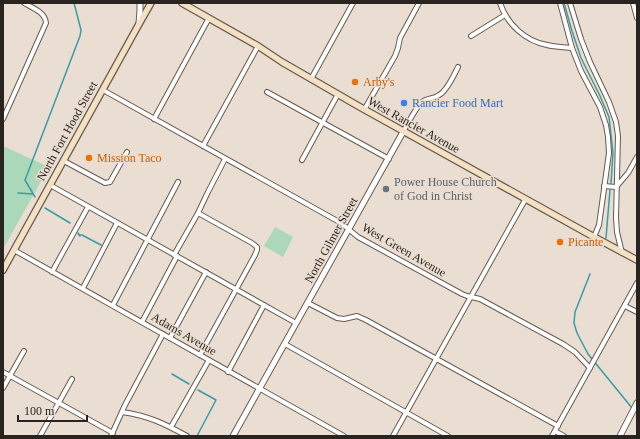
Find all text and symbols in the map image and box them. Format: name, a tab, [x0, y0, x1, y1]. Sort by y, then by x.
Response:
place label: Arby's	[363, 75, 395, 89]
marker: Arby's	[350, 77, 360, 87]
street label: North Fort Hood Street	[34, 78, 101, 183]
street label: West Rancier Avenue	[366, 94, 462, 156]
place label: Rancier Food Mart	[412, 96, 504, 110]
marker: Rancier Food Mart	[399, 98, 409, 108]
place label: Mission Taco	[97, 151, 162, 165]
marker: Mission Taco	[84, 153, 94, 163]
place label: Power House Church of God in Christ	[394, 175, 497, 203]
marker: Power House Church of God in Christ	[381, 184, 391, 194]
street label: North Gilmer Street	[302, 194, 361, 285]
street label: West Green Avenue	[359, 220, 449, 280]
place label: Picante	[568, 235, 603, 249]
marker: Picante	[555, 237, 565, 247]
street label: Adams Avenue	[149, 310, 219, 358]
scale bar	[18, 397, 87, 423]
text: 100 m	[24, 404, 55, 418]

